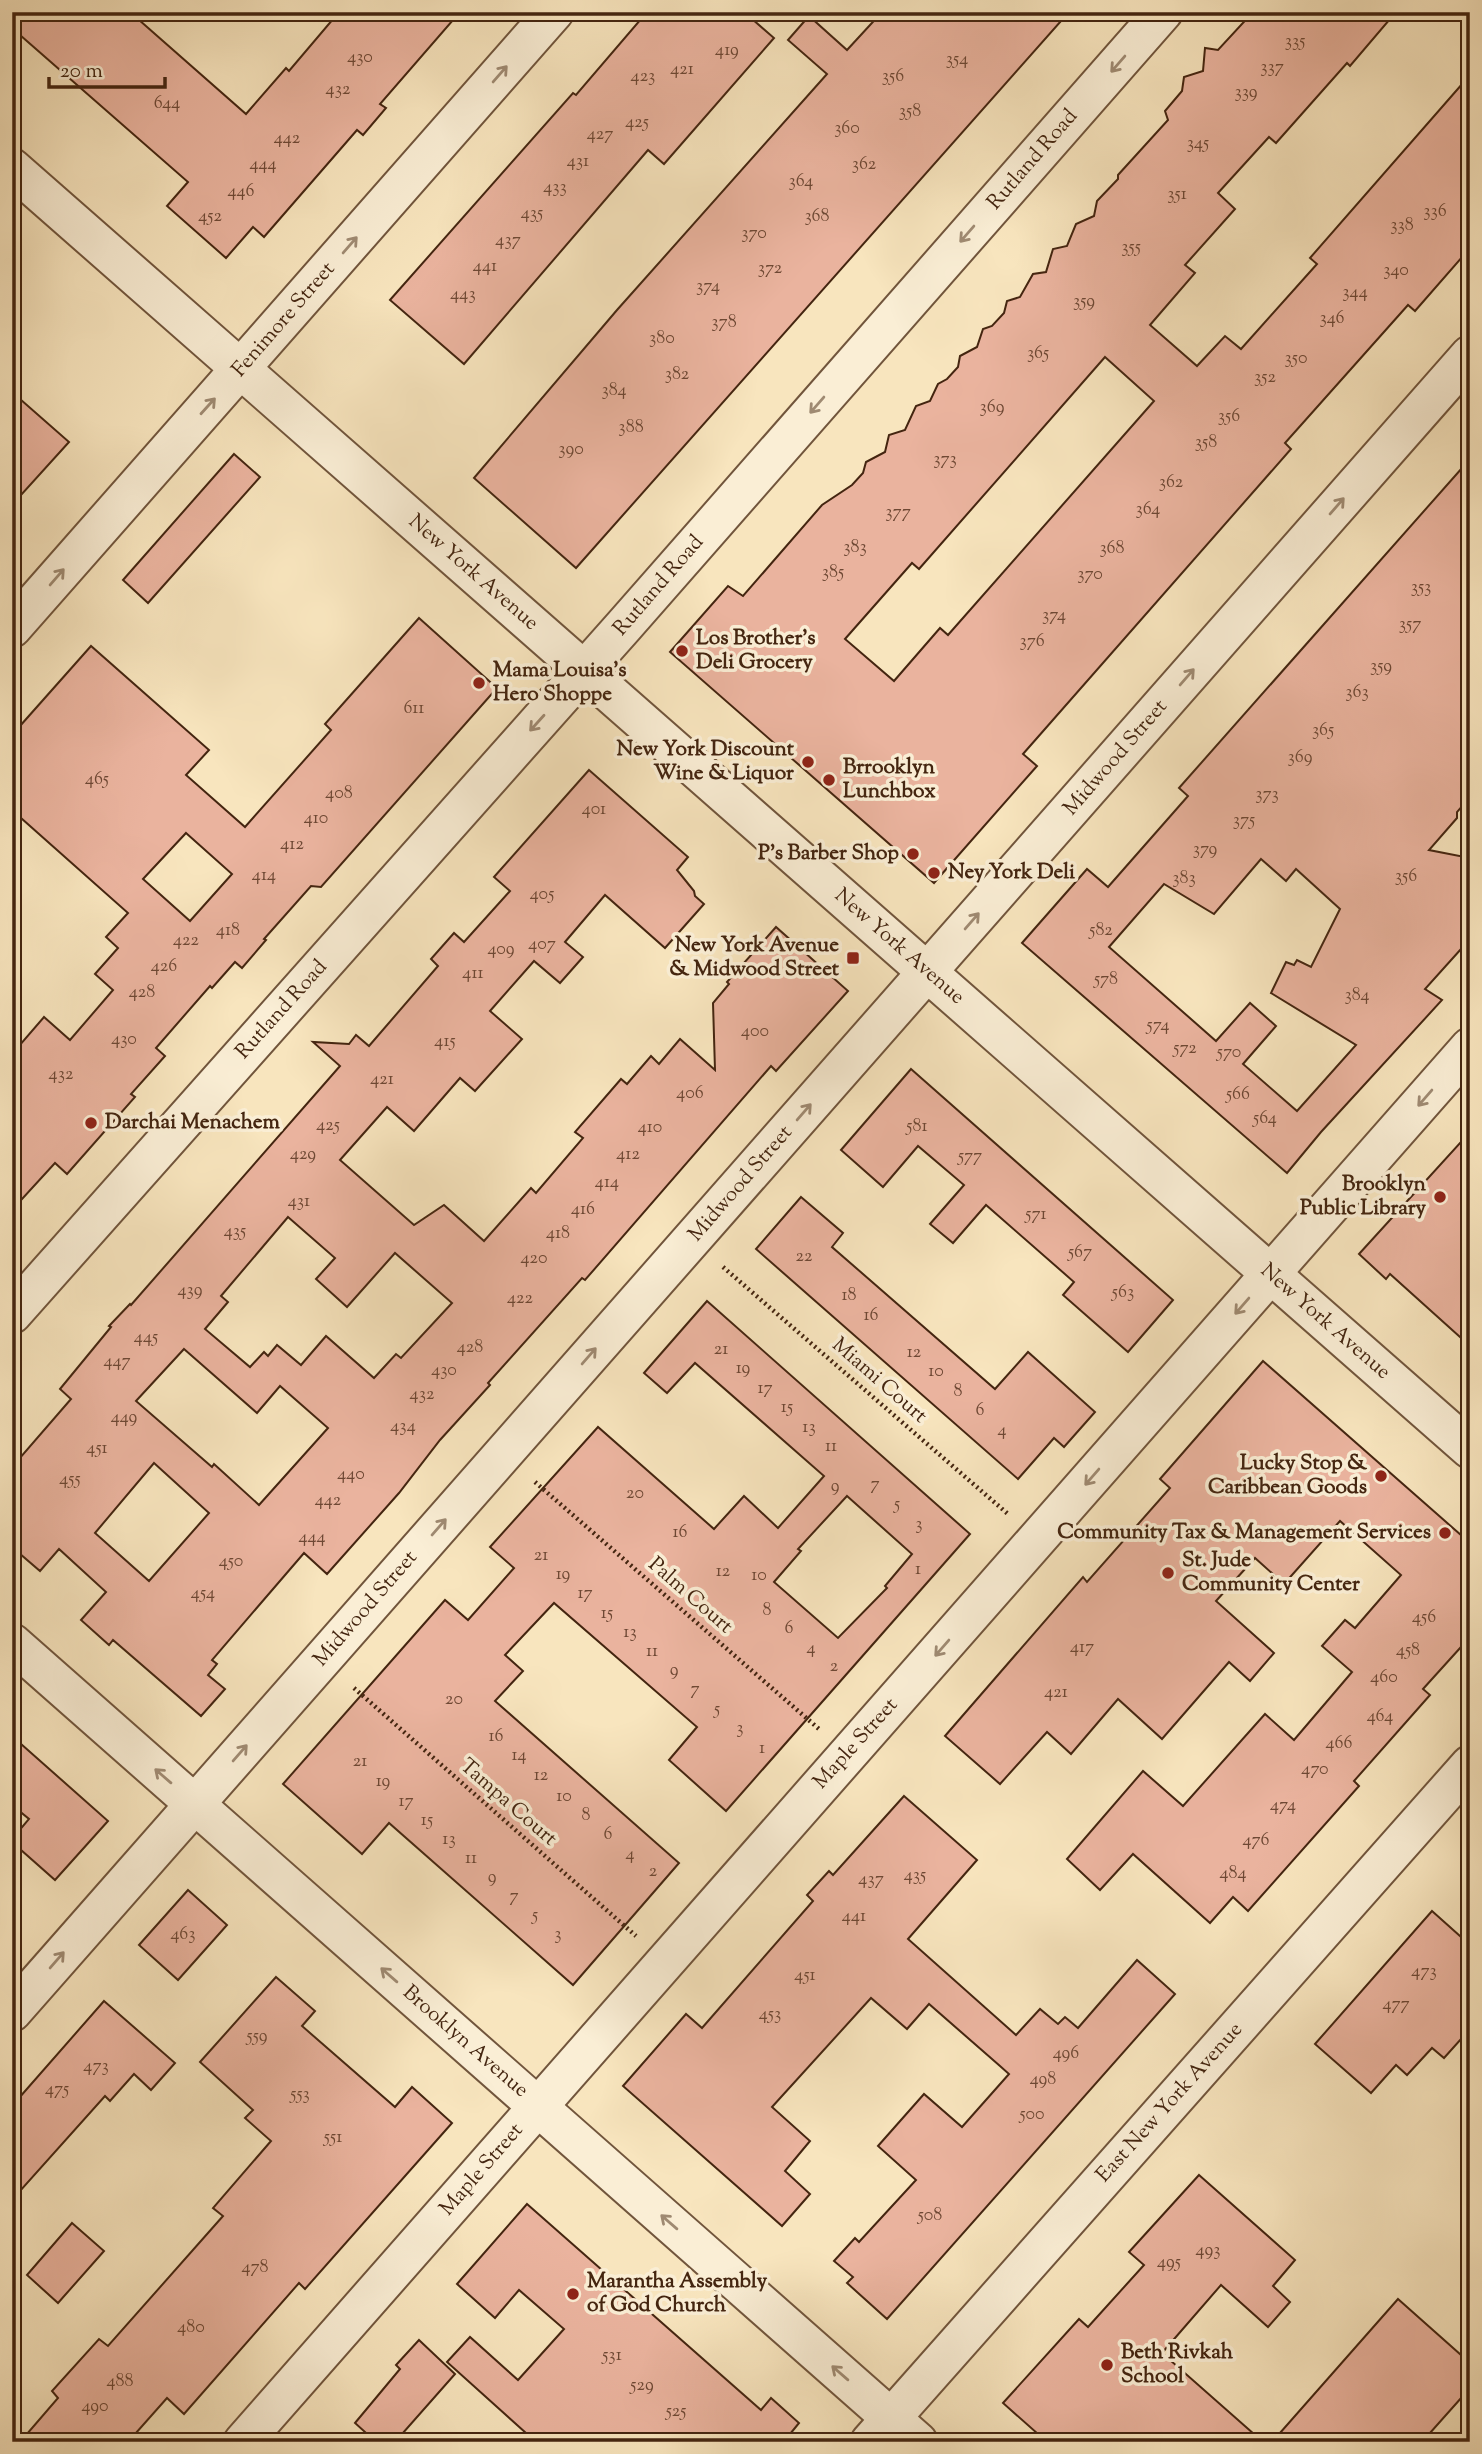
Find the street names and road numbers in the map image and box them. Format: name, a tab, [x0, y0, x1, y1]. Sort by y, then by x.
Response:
street label: Rutland Road	[981, 103, 1085, 217]
street label: Fenimore Street	[225, 256, 343, 384]
street label: New York Avenue	[401, 508, 545, 638]
street label: Rutland Road	[607, 529, 711, 643]
street label: Midwood Street	[1057, 693, 1175, 823]
street label: New York Avenue	[827, 882, 971, 1012]
street label: Rutland Road	[229, 953, 335, 1067]
street label: Midwood Street	[682, 1119, 800, 1249]
street label: New York Avenue	[1253, 1257, 1397, 1387]
street label: Miami Court	[825, 1331, 933, 1431]
street label: Midwood Street	[307, 1544, 425, 1674]
street label: Palm Court	[641, 1551, 739, 1641]
street label: Maple Street	[807, 1691, 905, 1797]
street label: Tampa Court	[453, 1752, 563, 1854]
street label: Brooklyn Avenue	[395, 1979, 535, 2105]
street label: East New York Avenue	[1090, 2016, 1250, 2190]
street label: Maple Street	[433, 2117, 531, 2223]

